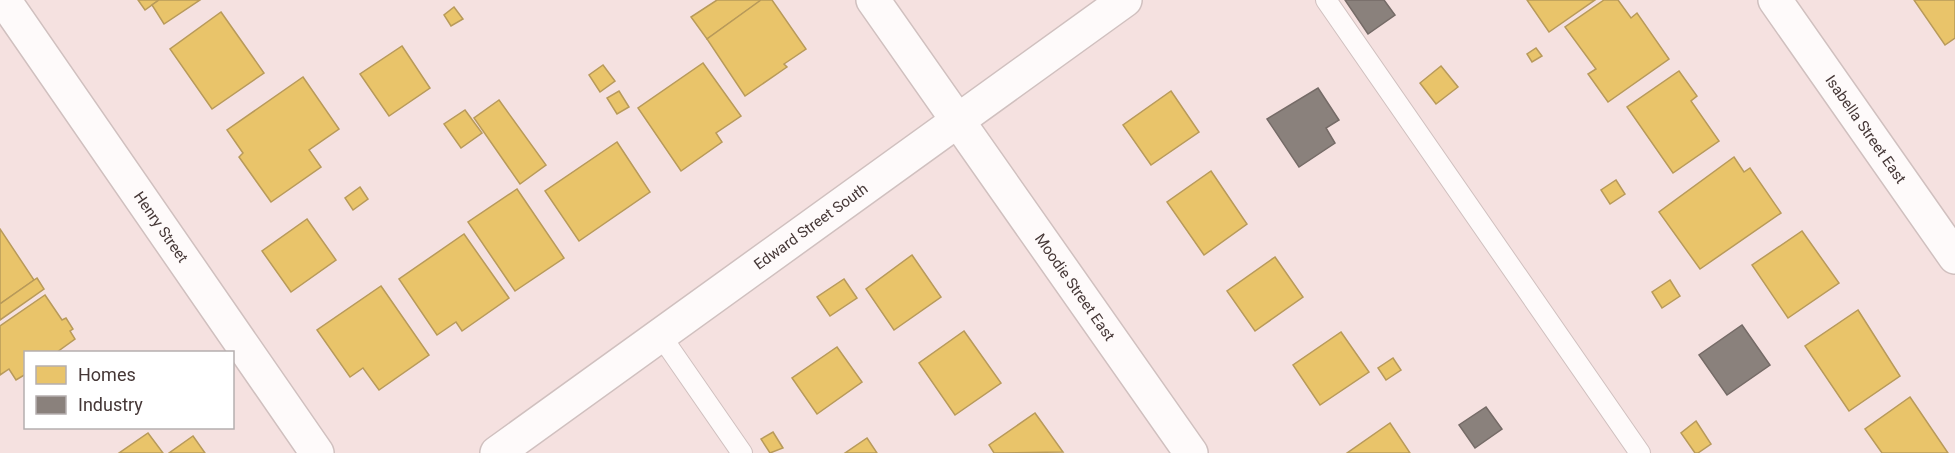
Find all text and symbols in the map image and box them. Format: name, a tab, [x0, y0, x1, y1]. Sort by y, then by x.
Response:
street label: Isabella Street East	[1821, 72, 1910, 187]
street label: Edward Street South	[751, 180, 871, 274]
street label: Henry Street	[130, 188, 192, 266]
street label: Moodie Street East	[1031, 230, 1119, 344]
legend	[24, 351, 234, 429]
text: Homes	[78, 364, 136, 385]
text: Industry	[78, 394, 143, 415]

